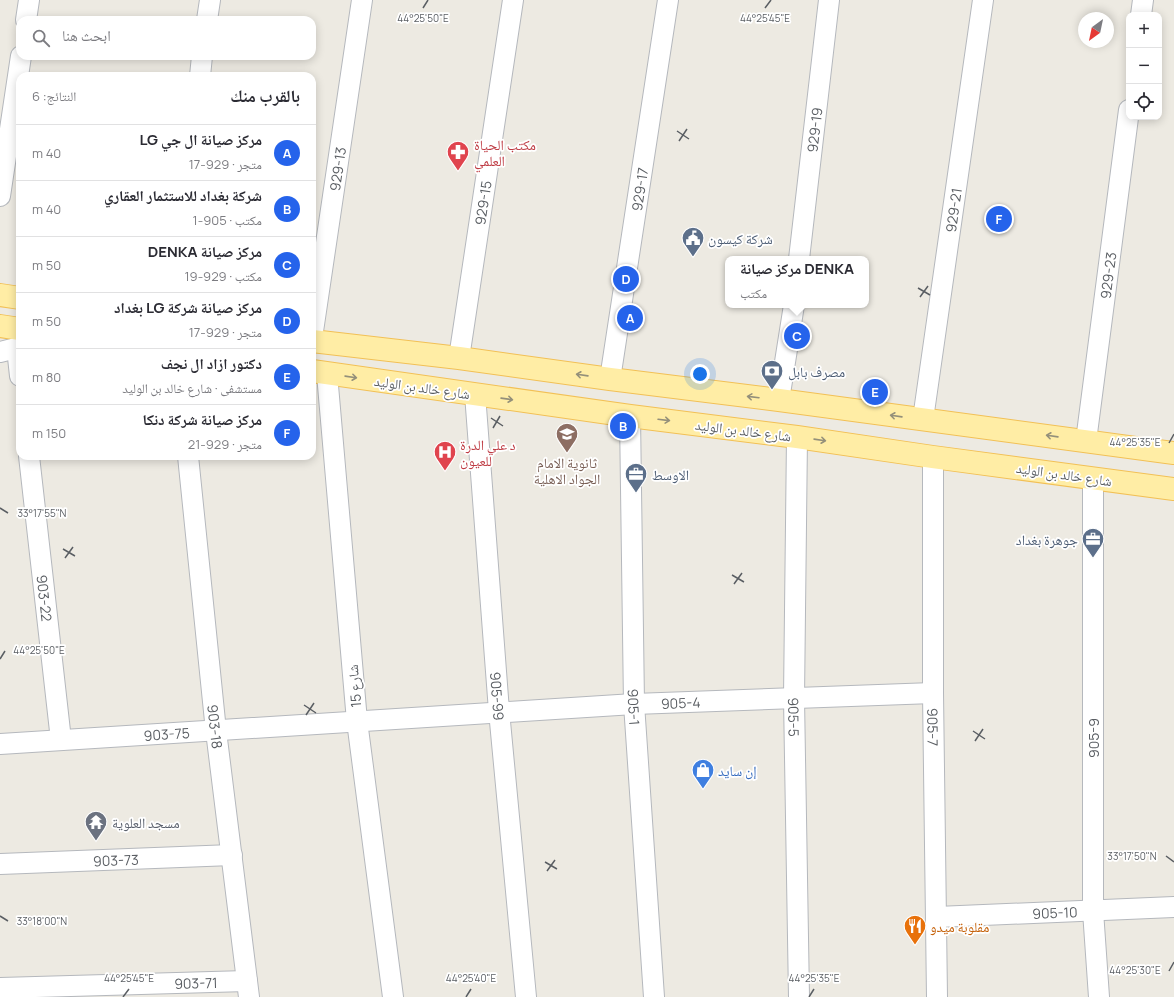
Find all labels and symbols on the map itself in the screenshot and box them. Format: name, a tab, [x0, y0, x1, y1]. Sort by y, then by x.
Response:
text: 44°25'50"E	[397, 11, 449, 25]
text: 44°25'45"E	[740, 11, 790, 25]
north arrow	[1078, 12, 1114, 48]
street label: 929-19	[802, 106, 826, 154]
place label: مكتب الحياة العلمي	[474, 135, 536, 172]
pharmacy icon: مكتب الحياة العلمي	[445, 139, 471, 172]
street label: 929-13	[324, 145, 350, 192]
street label: 929-17	[626, 166, 652, 212]
street label: 929-15	[470, 179, 495, 226]
street label: 929-21	[940, 187, 965, 234]
pin: F	[986, 204, 1012, 234]
public building icon: شركة كيسون	[680, 225, 706, 258]
place label: شركة كيسون	[708, 229, 773, 248]
street label: 929-23	[1095, 251, 1120, 300]
pin: D	[613, 264, 639, 294]
pin: A	[617, 303, 643, 333]
pin: C	[784, 321, 810, 351]
bank icon: مصرف بابل	[759, 358, 785, 391]
place label: مصرف بابل	[788, 362, 845, 381]
your location	[690, 364, 710, 384]
street label: شارع خالد بن الوليد	[373, 371, 471, 404]
one-way arrow	[576, 371, 589, 379]
one-way arrow	[344, 373, 357, 381]
pin: E	[862, 377, 888, 407]
one-way arrow	[747, 393, 760, 400]
one-way arrow	[500, 395, 513, 403]
pin: B	[610, 411, 636, 441]
one-way arrow	[889, 412, 902, 420]
street label: شارع خالد بن الوليد	[694, 415, 792, 446]
one-way arrow	[657, 416, 670, 424]
school or university icon: ثانوية الامام الجواد الاهلية	[554, 421, 580, 454]
one-way arrow	[1046, 433, 1059, 440]
place label: د علي الدرة للعيون	[460, 435, 516, 470]
text: 44°25'35"E	[1110, 435, 1161, 449]
one-way arrow	[813, 436, 826, 444]
hospital icon: د علي الدرة للعيون	[432, 439, 458, 472]
place label: ثانوية الامام الجواد الاهلية	[534, 453, 600, 488]
street label: شارع خالد بن الوليد	[1015, 458, 1113, 491]
office icon: الاوسط	[623, 461, 649, 494]
place label: الاوسط	[652, 465, 689, 484]
text: 33°17'55"N	[18, 506, 67, 520]
office icon: جوهرة بغداد	[1080, 526, 1106, 559]
place label: جوهرة بغداد	[1016, 530, 1078, 549]
street label: 903-22	[33, 574, 57, 622]
text: 44°25'50"E	[13, 643, 65, 657]
street label: شارع 15	[343, 664, 366, 708]
street label: 905-99	[487, 671, 509, 721]
street label: 905-1	[624, 688, 645, 726]
street label: 905-4	[661, 692, 701, 713]
street label: 905-5	[784, 697, 804, 737]
street label: 903-18	[204, 704, 228, 750]
street label: 905-7	[924, 708, 943, 746]
street label: 905-9	[1084, 718, 1103, 758]
street label: 903-75	[143, 723, 190, 744]
shop icon: إن سايد	[690, 757, 716, 790]
place label: إن سايد	[718, 761, 757, 780]
temple icon: مسجد العلوية	[83, 809, 109, 842]
place label: مسجد العلوية	[112, 813, 180, 832]
street label: 903-73	[93, 849, 139, 870]
text: 33°17'50"N	[1107, 849, 1157, 863]
street label: 905-10	[1032, 902, 1078, 922]
restaurant icon: مقلوبة ميدو	[902, 913, 928, 946]
text: 33°18'00"N	[17, 914, 67, 928]
place label: مقلوبة ميدو	[930, 917, 989, 936]
text: 44°25'30"E	[1109, 963, 1161, 977]
text: 44°25'45"E	[104, 971, 154, 985]
text: 44°25'40"E	[446, 971, 497, 985]
text: 44°25'35"E	[789, 971, 840, 985]
street label: 903-71	[174, 972, 218, 993]

